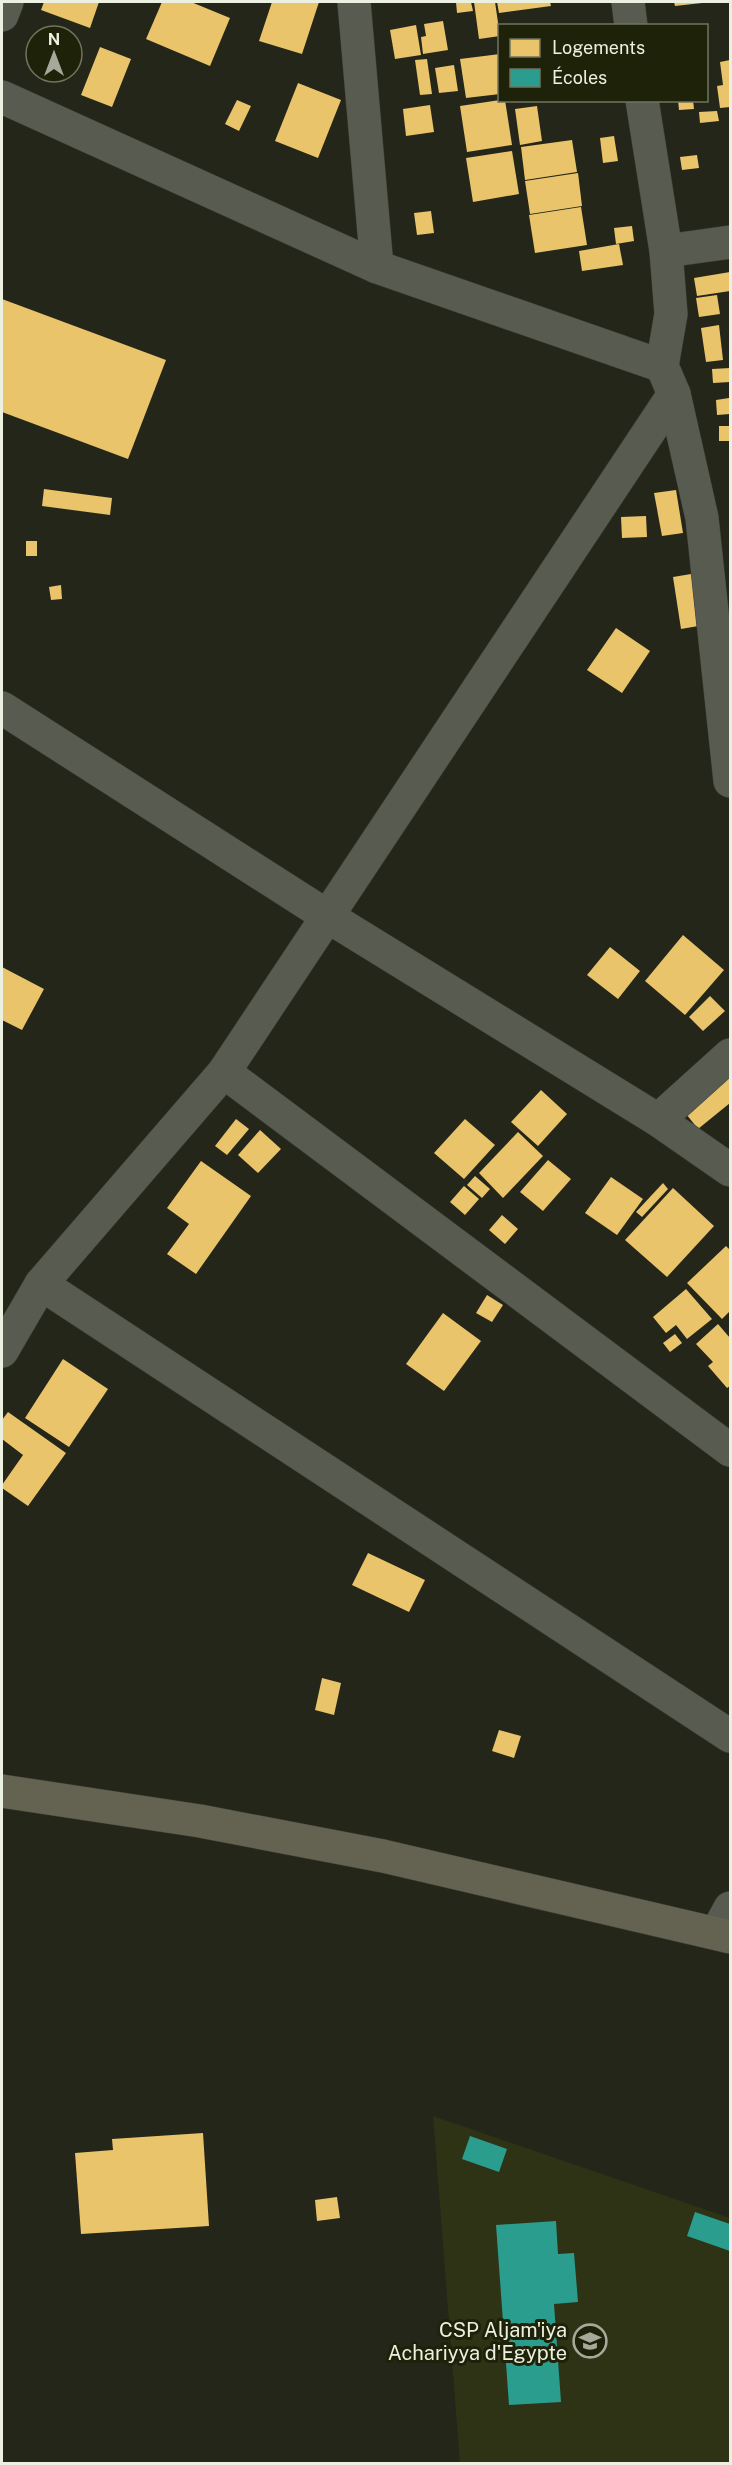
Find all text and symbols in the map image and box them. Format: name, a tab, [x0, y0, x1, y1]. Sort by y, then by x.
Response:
north arrow	[24, 24, 84, 84]
legend	[498, 24, 708, 102]
text: N	[48, 30, 60, 49]
text: Logements	[552, 37, 645, 58]
text: Écoles	[552, 66, 607, 88]
place label: CSP Aljam'iya Achariyya d'Egypte	[388, 2318, 567, 2365]
school or university icon: CSP Aljam'iya Achariyya d'Egypte	[572, 2323, 608, 2359]

